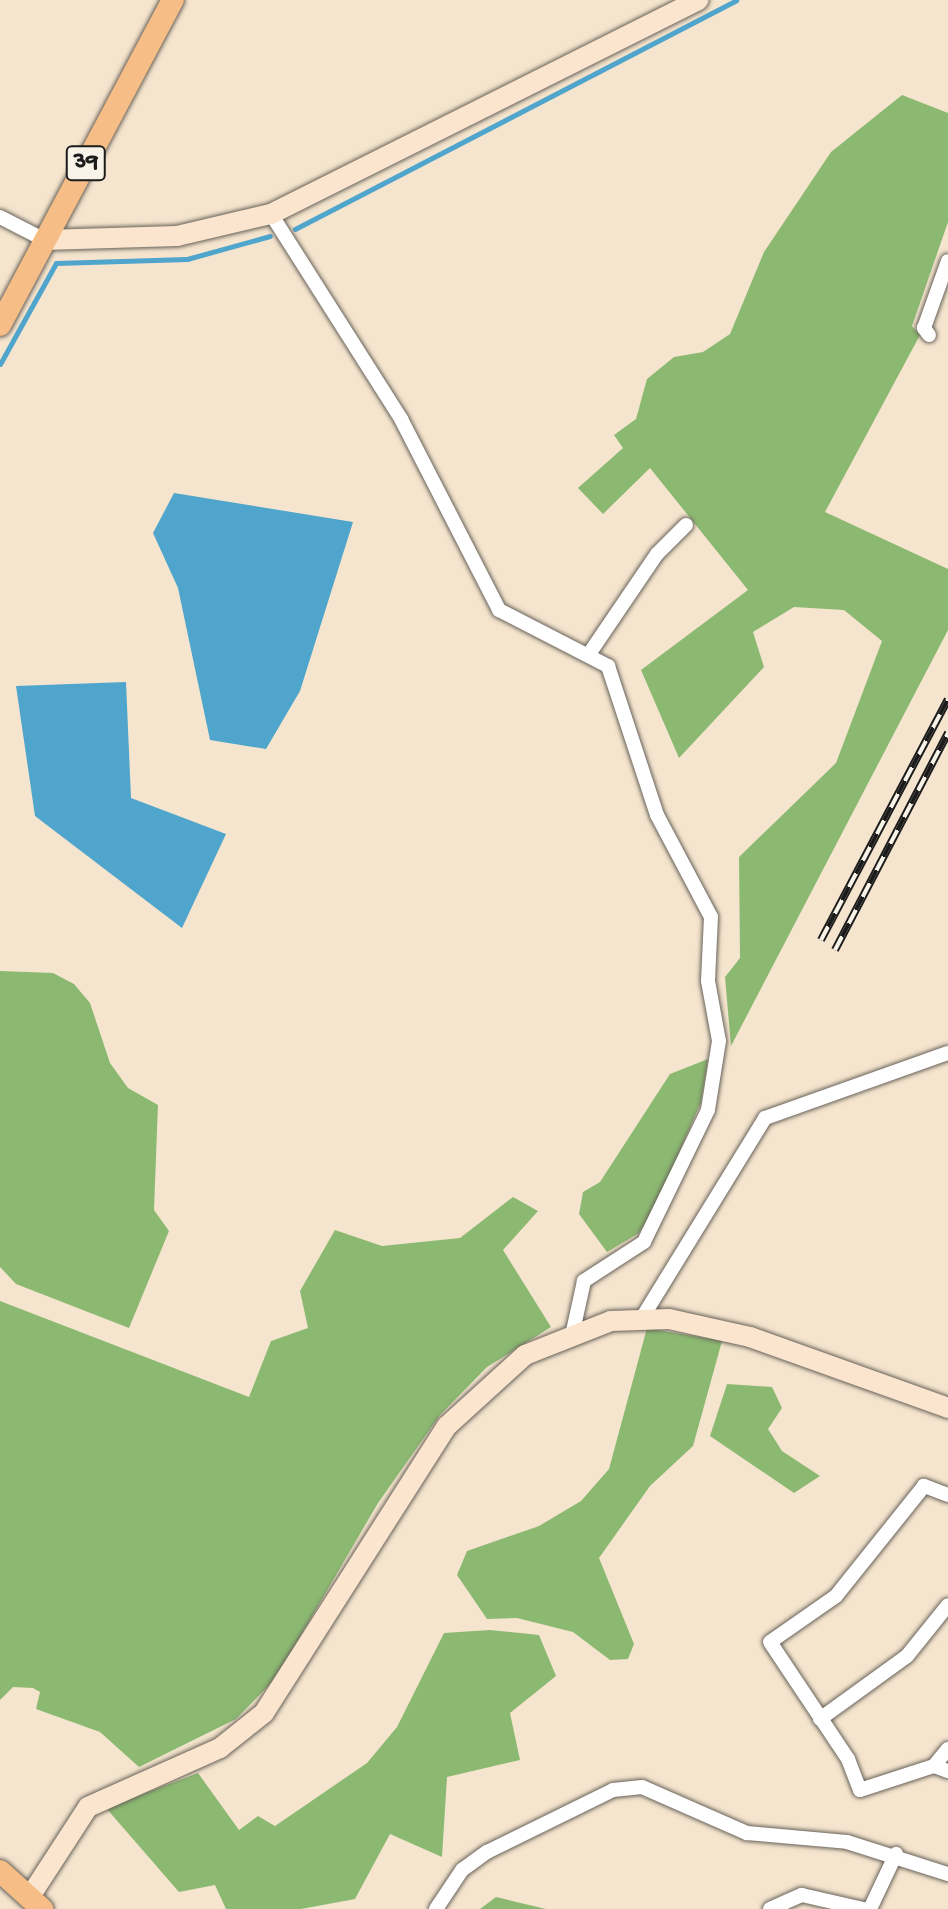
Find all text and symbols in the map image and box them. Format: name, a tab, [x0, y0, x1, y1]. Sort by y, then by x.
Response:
road number: 39	[64, 143, 108, 183]

